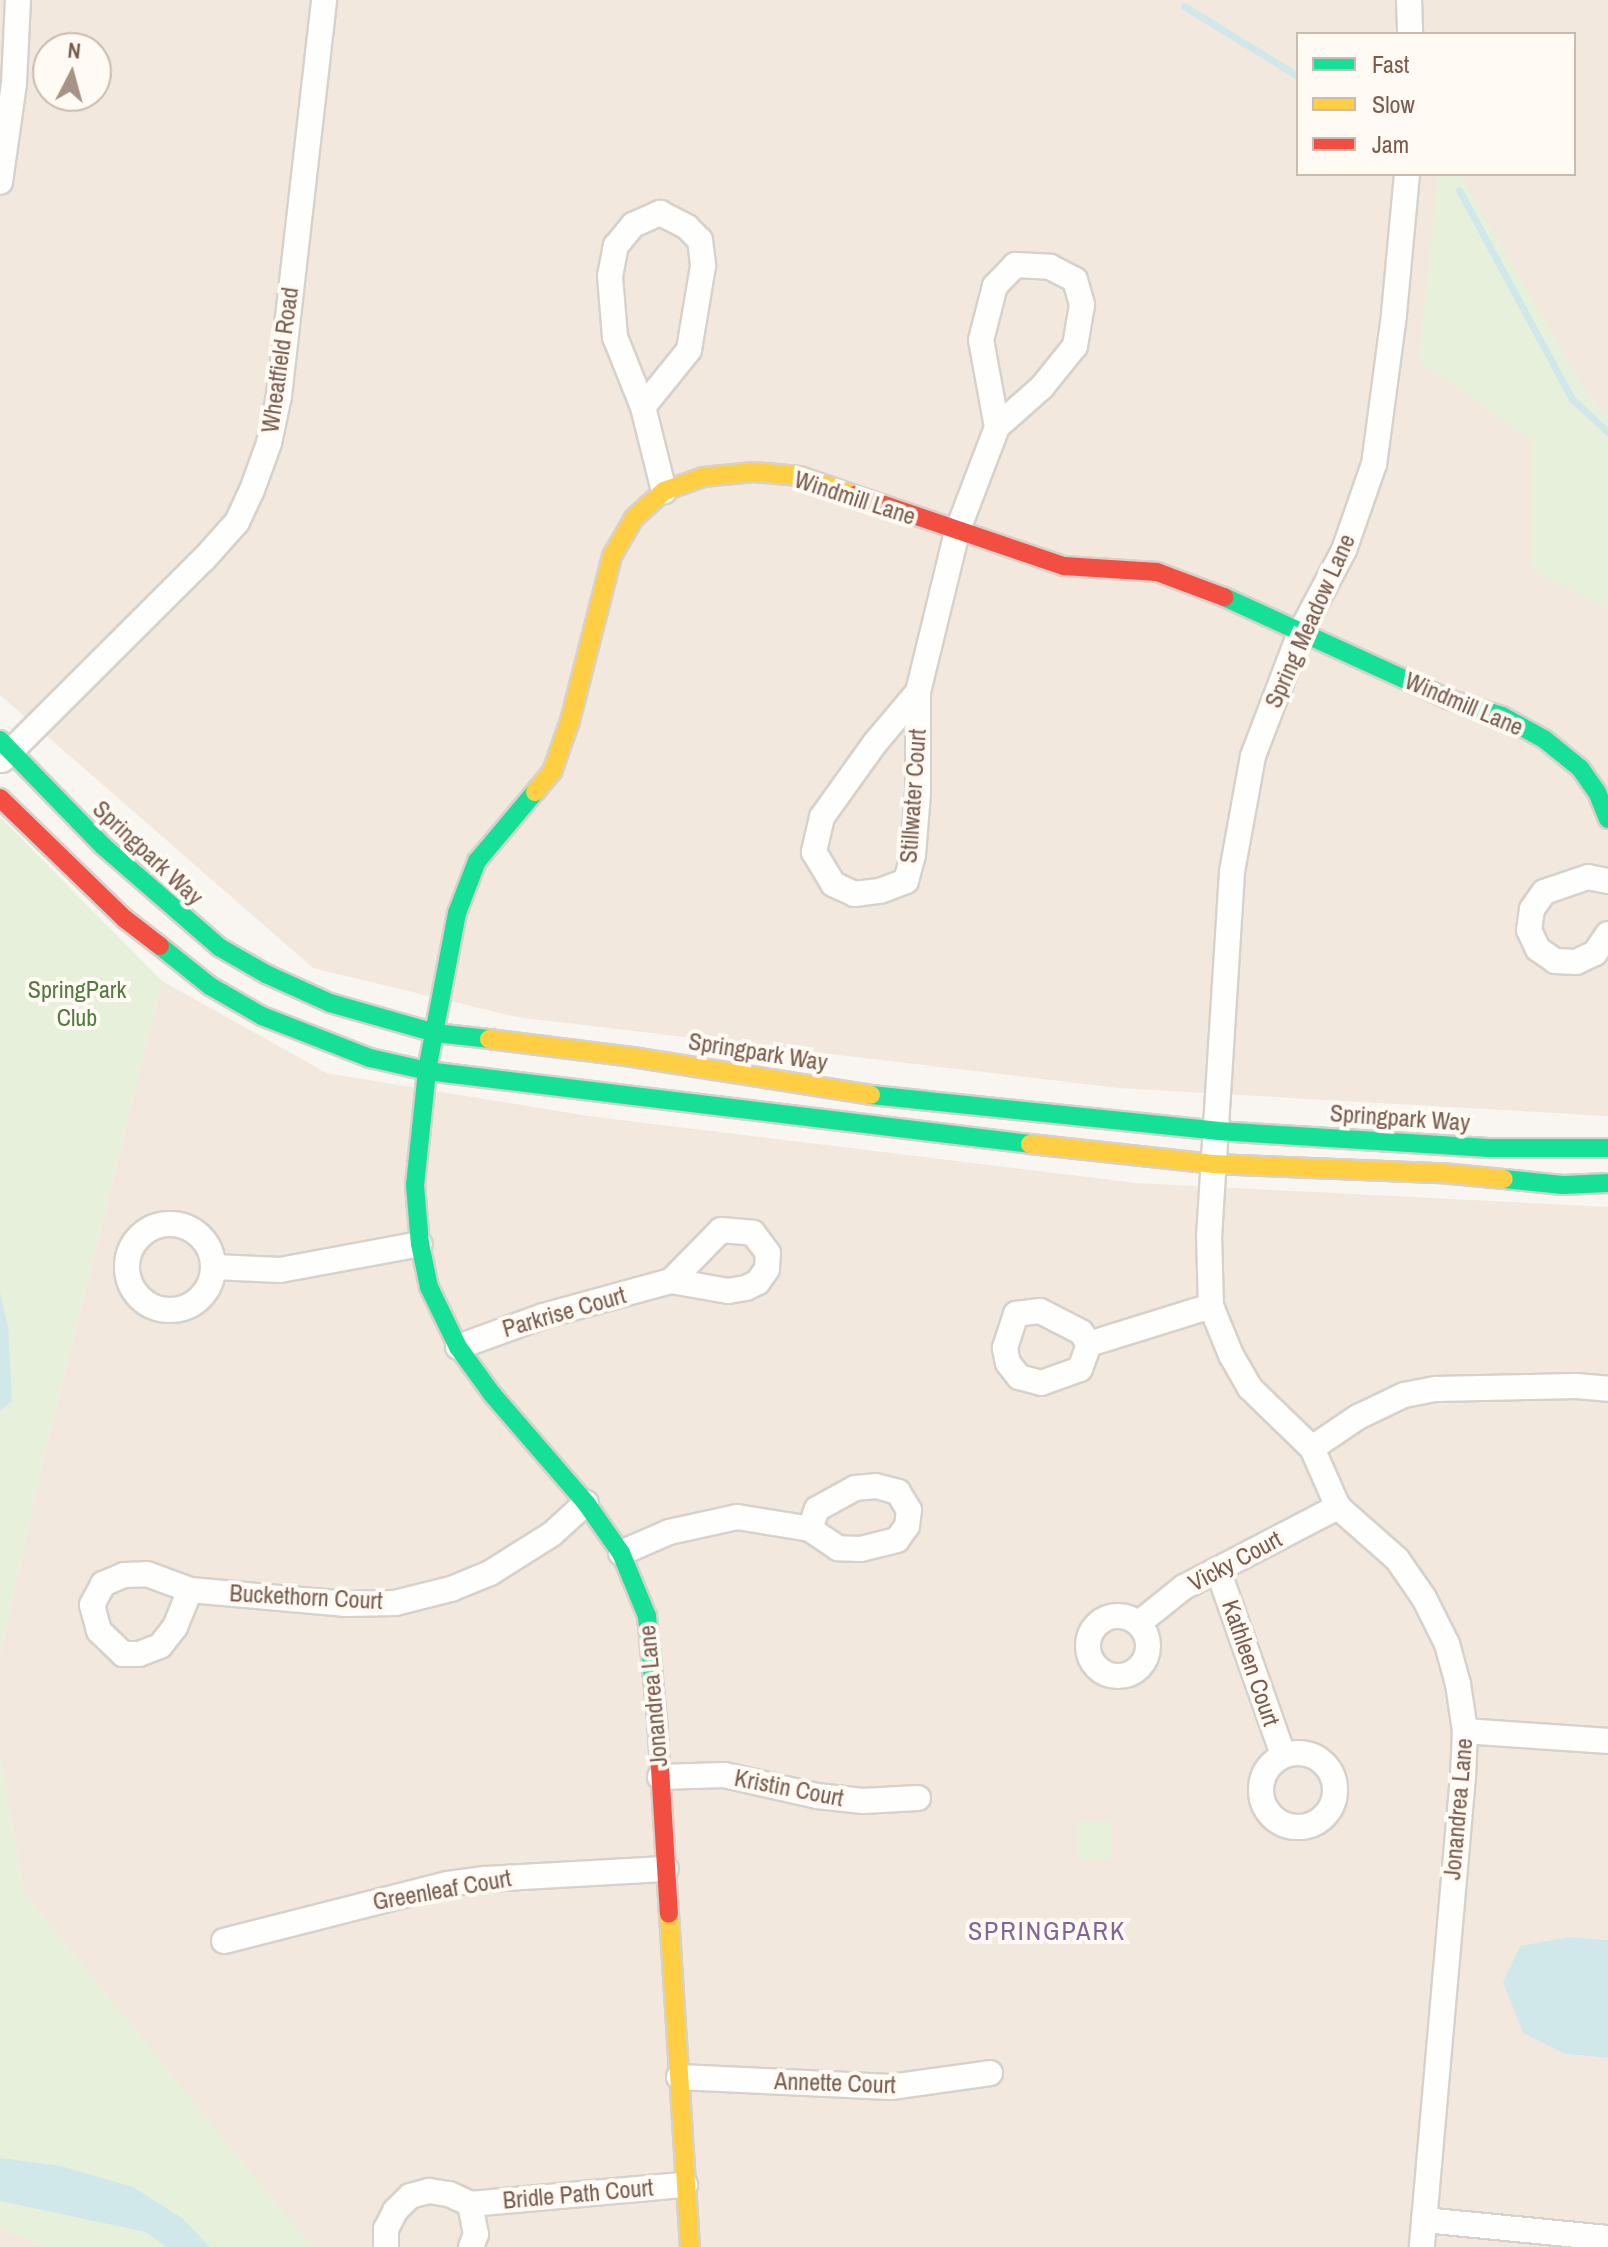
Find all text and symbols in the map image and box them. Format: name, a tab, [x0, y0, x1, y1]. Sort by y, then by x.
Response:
north arrow	[32, 32, 112, 112]
legend	[1296, 32, 1576, 176]
text: N	[66, 35, 82, 66]
text: Fast	[1372, 48, 1409, 80]
text: Slow	[1372, 88, 1415, 120]
text: Jam	[1372, 128, 1409, 160]
street label: Wheatfield Road	[256, 285, 304, 435]
street label: Windmill Lane	[791, 465, 919, 531]
street label: Spring Meadow Lane	[1259, 530, 1361, 712]
street label: Windmill Lane	[1400, 666, 1528, 742]
street label: Stillwater Court	[894, 728, 932, 864]
street label: Springpark Way	[87, 795, 209, 911]
park label: SpringPark Club	[28, 976, 126, 1032]
street label: Springpark Way	[686, 1027, 830, 1077]
street label: Springpark Way	[1329, 1099, 1471, 1137]
street label: Parkrise Court	[499, 1281, 629, 1343]
street label: Vicky Court	[1183, 1524, 1287, 1598]
street label: Buckethorn Court	[229, 1579, 383, 1615]
street label: Kathleen Court	[1216, 1596, 1286, 1730]
street label: Jonandrea Lane	[632, 1624, 674, 1768]
street label: Jonandrea Lane	[1437, 1737, 1479, 1881]
street label: Kristin Court	[732, 1763, 846, 1813]
street label: Greenleaf Court	[371, 1864, 513, 1916]
district label: SPRINGPARK	[968, 1915, 1126, 1947]
street label: Annette Court	[774, 2066, 896, 2100]
street label: Bridle Path Court	[502, 2173, 654, 2215]

